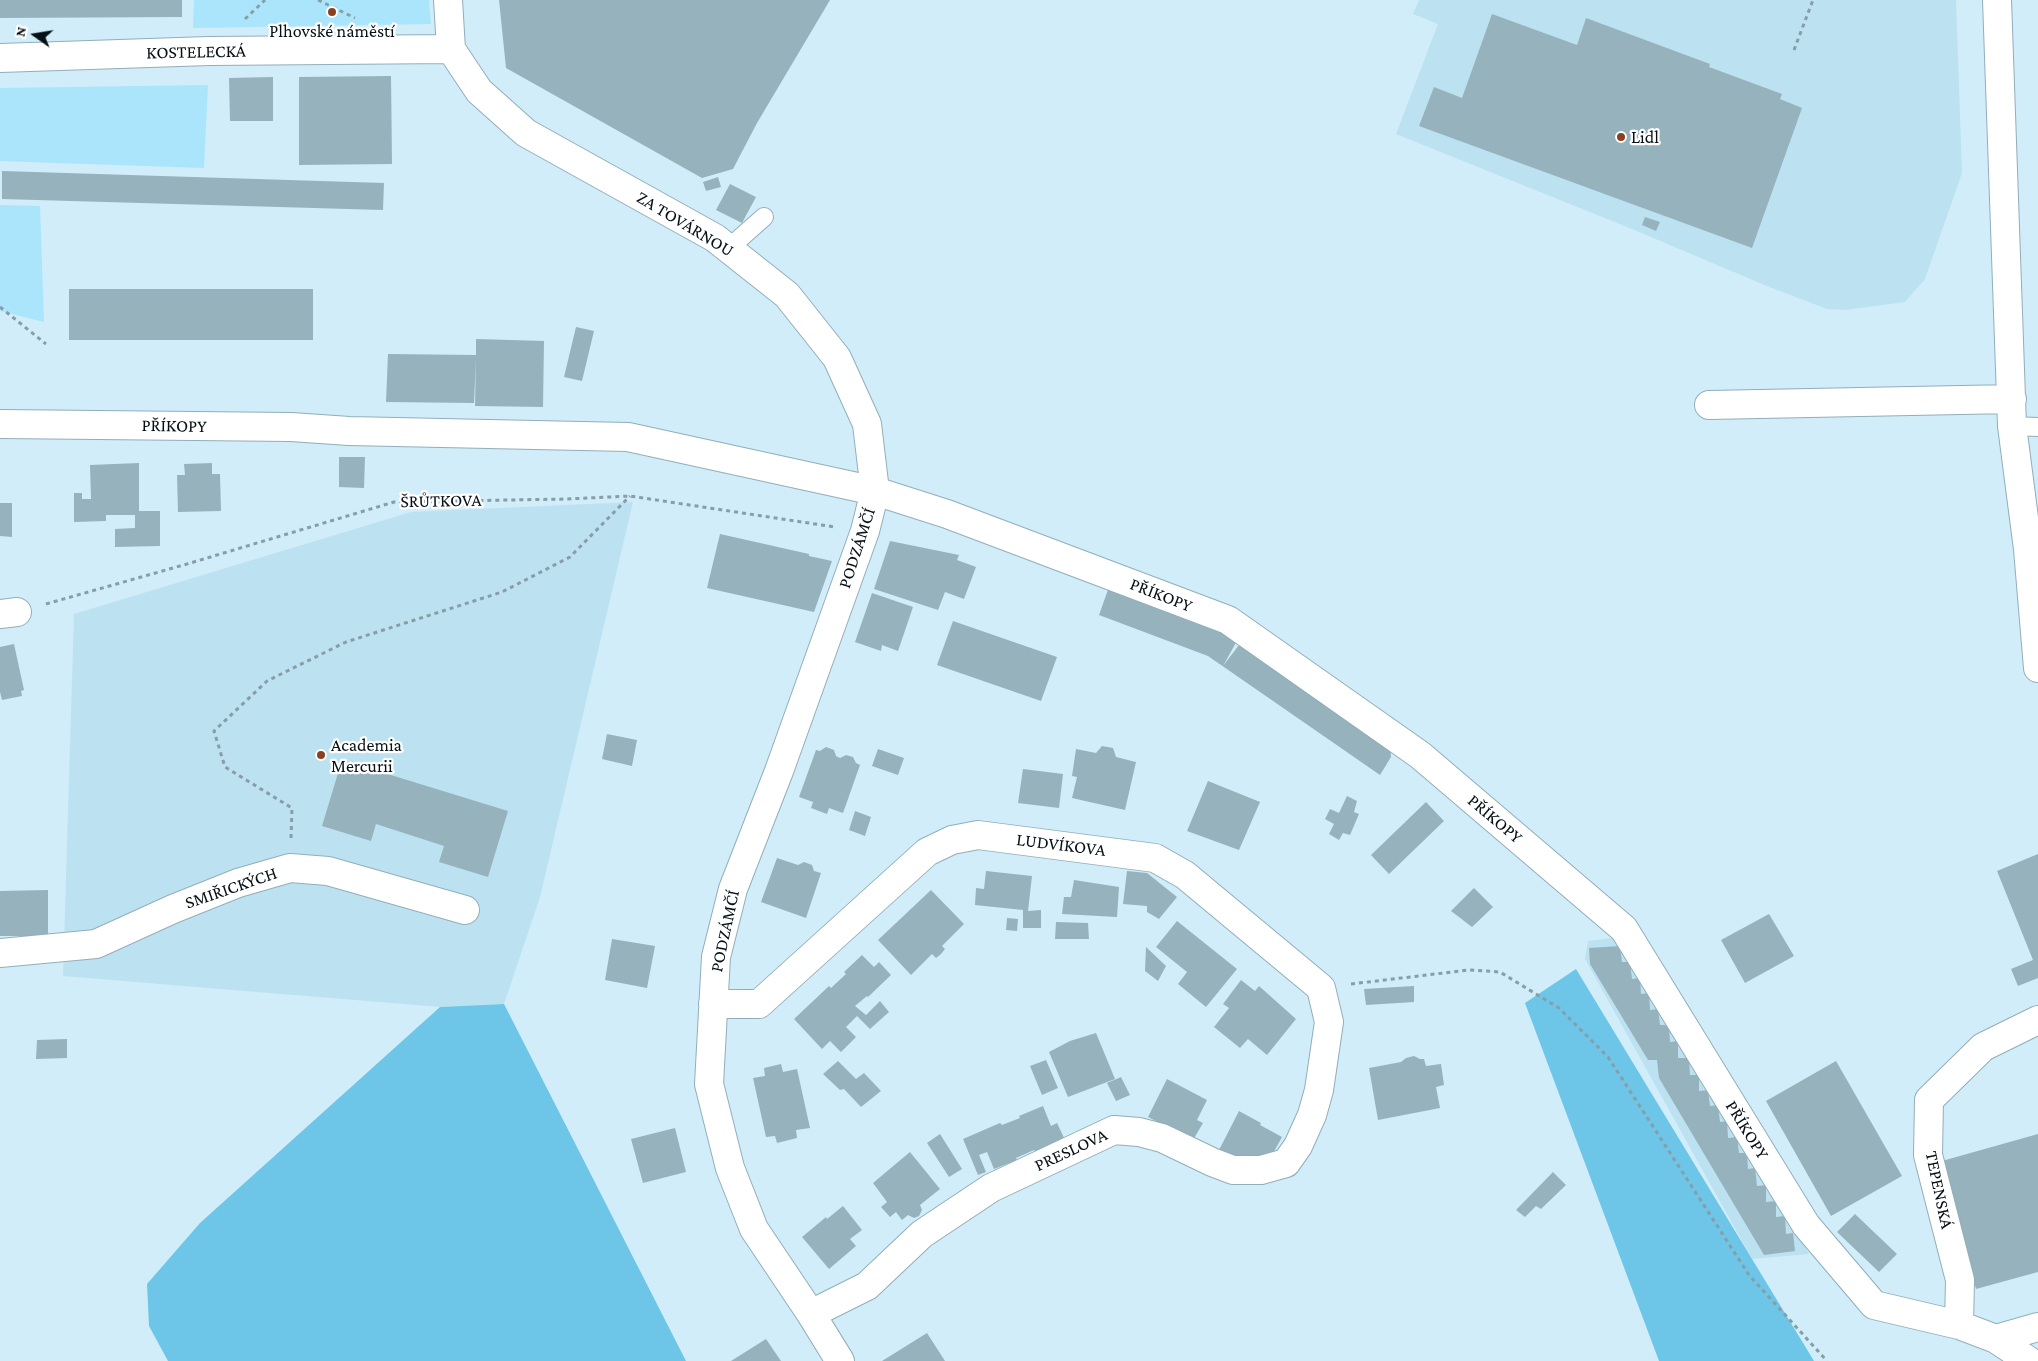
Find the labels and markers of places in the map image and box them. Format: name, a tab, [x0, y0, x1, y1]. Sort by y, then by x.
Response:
marker: Plhovské náměstí	[326, 6, 338, 18]
place label: Plhovské náměstí	[269, 20, 395, 42]
place label: Lidl	[1631, 126, 1659, 148]
marker: Lidl	[1615, 131, 1627, 143]
place label: Academia Mercurii	[331, 734, 402, 776]
marker: Academia Mercurii	[315, 749, 327, 761]

